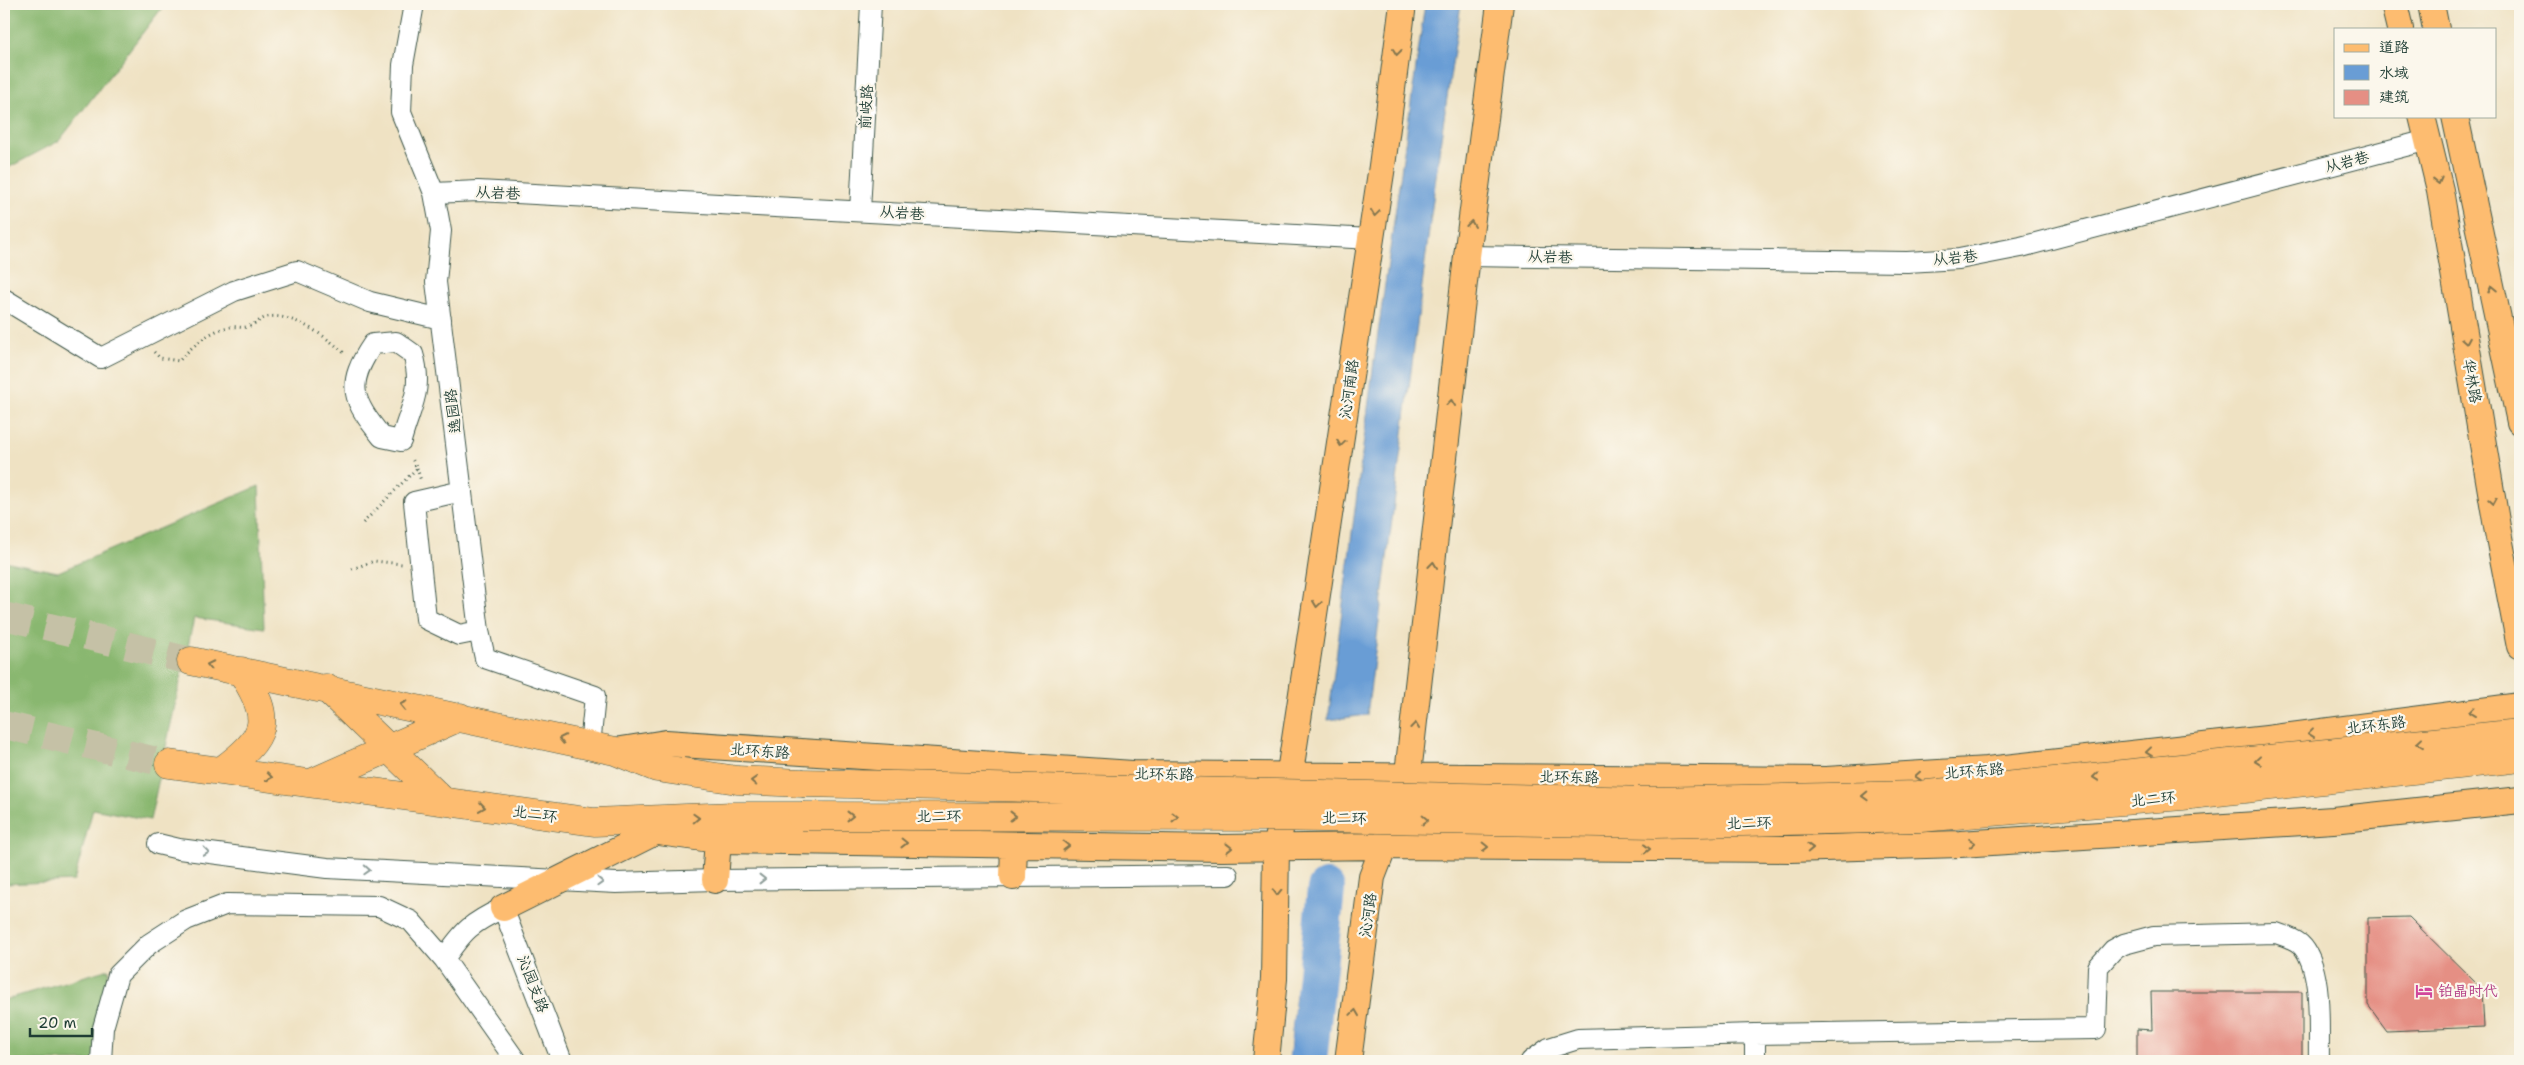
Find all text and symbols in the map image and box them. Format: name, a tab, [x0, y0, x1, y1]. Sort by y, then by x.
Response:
legend	[2334, 28, 2496, 118]
text: 道路	[2379, 37, 2409, 57]
one-way arrow	[1392, 48, 1403, 56]
text: 水域	[2379, 63, 2409, 83]
street label: 前岐路	[855, 84, 877, 130]
text: 建筑	[2379, 87, 2409, 107]
street label: 从岩巷	[2323, 147, 2371, 177]
one-way arrow	[2432, 176, 2443, 185]
street label: 从岩巷	[475, 182, 521, 204]
street label: 从岩巷	[879, 202, 925, 224]
one-way arrow	[1370, 209, 1381, 217]
one-way arrow	[1465, 220, 1476, 228]
street label: 从岩巷	[1932, 246, 1978, 270]
street label: 从岩巷	[1527, 247, 1573, 267]
one-way arrow	[2487, 284, 2498, 293]
one-way arrow	[2460, 336, 2470, 345]
street label: 华林路	[2458, 357, 2486, 405]
street label: 沁河南路	[1335, 358, 1363, 420]
street label: 逸园路	[440, 387, 466, 435]
one-way arrow	[1445, 399, 1456, 407]
one-way arrow	[1336, 439, 1346, 447]
one-way arrow	[2487, 496, 2497, 505]
one-way arrow	[1427, 560, 1438, 568]
one-way arrow	[1312, 599, 1322, 608]
one-way arrow	[205, 660, 214, 670]
one-way arrow	[399, 700, 408, 711]
one-way arrow	[2468, 706, 2476, 717]
street label: 北环东路	[2345, 711, 2407, 739]
one-way arrow	[1409, 722, 1420, 730]
one-way arrow	[2306, 727, 2314, 738]
one-way arrow	[558, 735, 566, 745]
one-way arrow	[2415, 738, 2423, 749]
street label: 北环东路	[729, 739, 791, 763]
one-way arrow	[2145, 746, 2153, 757]
one-way arrow	[2254, 755, 2262, 766]
street label: 北环东路	[1943, 758, 2005, 784]
street label: 北环东路	[1134, 763, 1194, 785]
street label: 北环东路	[1539, 766, 1599, 788]
one-way arrow	[1914, 770, 1922, 781]
one-way arrow	[2092, 771, 2100, 782]
one-way arrow	[265, 772, 273, 782]
one-way arrow	[750, 776, 758, 787]
street label: 北二环	[2130, 787, 2176, 811]
one-way arrow	[1860, 791, 1868, 802]
one-way arrow	[478, 801, 486, 811]
street label: 北二环	[511, 801, 559, 827]
street label: 北二环	[916, 806, 962, 826]
street label: 北二环	[1321, 808, 1367, 828]
one-way arrow	[846, 811, 854, 821]
one-way arrow	[1009, 811, 1017, 821]
one-way arrow	[692, 812, 700, 823]
one-way arrow	[1172, 812, 1179, 822]
street label: 北二环	[1726, 813, 1772, 833]
one-way arrow	[1422, 815, 1429, 825]
one-way arrow	[900, 838, 908, 848]
one-way arrow	[1969, 838, 1977, 849]
one-way arrow	[1063, 840, 1071, 851]
one-way arrow	[1482, 842, 1489, 852]
one-way arrow	[1226, 843, 1233, 853]
one-way arrow	[1806, 843, 1814, 854]
one-way arrow	[1644, 844, 1652, 854]
one-way arrow	[202, 846, 210, 857]
one-way arrow	[364, 864, 372, 875]
one-way arrow	[758, 874, 766, 884]
one-way arrow	[596, 877, 604, 888]
one-way arrow	[1272, 888, 1282, 896]
street label: 沁河路	[1355, 891, 1381, 939]
street label: 沁园支路	[513, 952, 553, 1016]
hotel icon: 铂晶时代	[2414, 981, 2434, 1001]
place label: 铂晶时代	[2438, 981, 2498, 1001]
scale bar	[30, 1005, 92, 1037]
one-way arrow	[1349, 1009, 1359, 1017]
text: 20 m	[38, 1013, 77, 1033]

